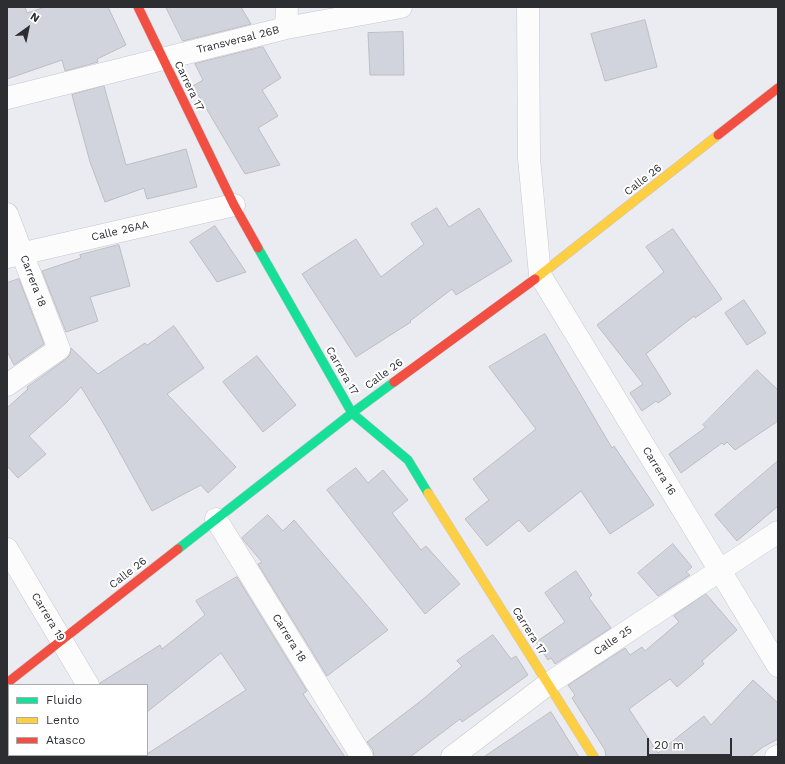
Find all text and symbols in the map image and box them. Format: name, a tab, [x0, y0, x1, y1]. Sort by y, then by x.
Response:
north arrow	[8, 8, 48, 48]
text: N	[28, 10, 42, 25]
street label: Transversal 26B	[195, 23, 281, 57]
street label: Carrera 17	[171, 59, 207, 113]
street label: Calle 26	[622, 161, 664, 199]
street label: Calle 26AA	[90, 218, 150, 244]
street label: Carrera 18	[17, 253, 49, 309]
street label: Carrera 17	[323, 344, 361, 398]
street label: Calle 26	[362, 356, 406, 392]
street label: Carrera 16	[639, 444, 679, 498]
street label: Calle 26	[107, 554, 149, 592]
street label: Carrera 19	[28, 590, 68, 644]
street label: Carrera 17	[509, 605, 549, 657]
street label: Carrera 18	[269, 611, 309, 665]
street label: Calle 25	[591, 623, 635, 659]
legend	[8, 684, 148, 756]
text: Fluido	[46, 693, 82, 707]
text: Lento	[46, 713, 80, 727]
scale bar	[649, 730, 734, 756]
text: Atasco	[46, 733, 86, 747]
text: 20 m	[654, 738, 684, 752]

